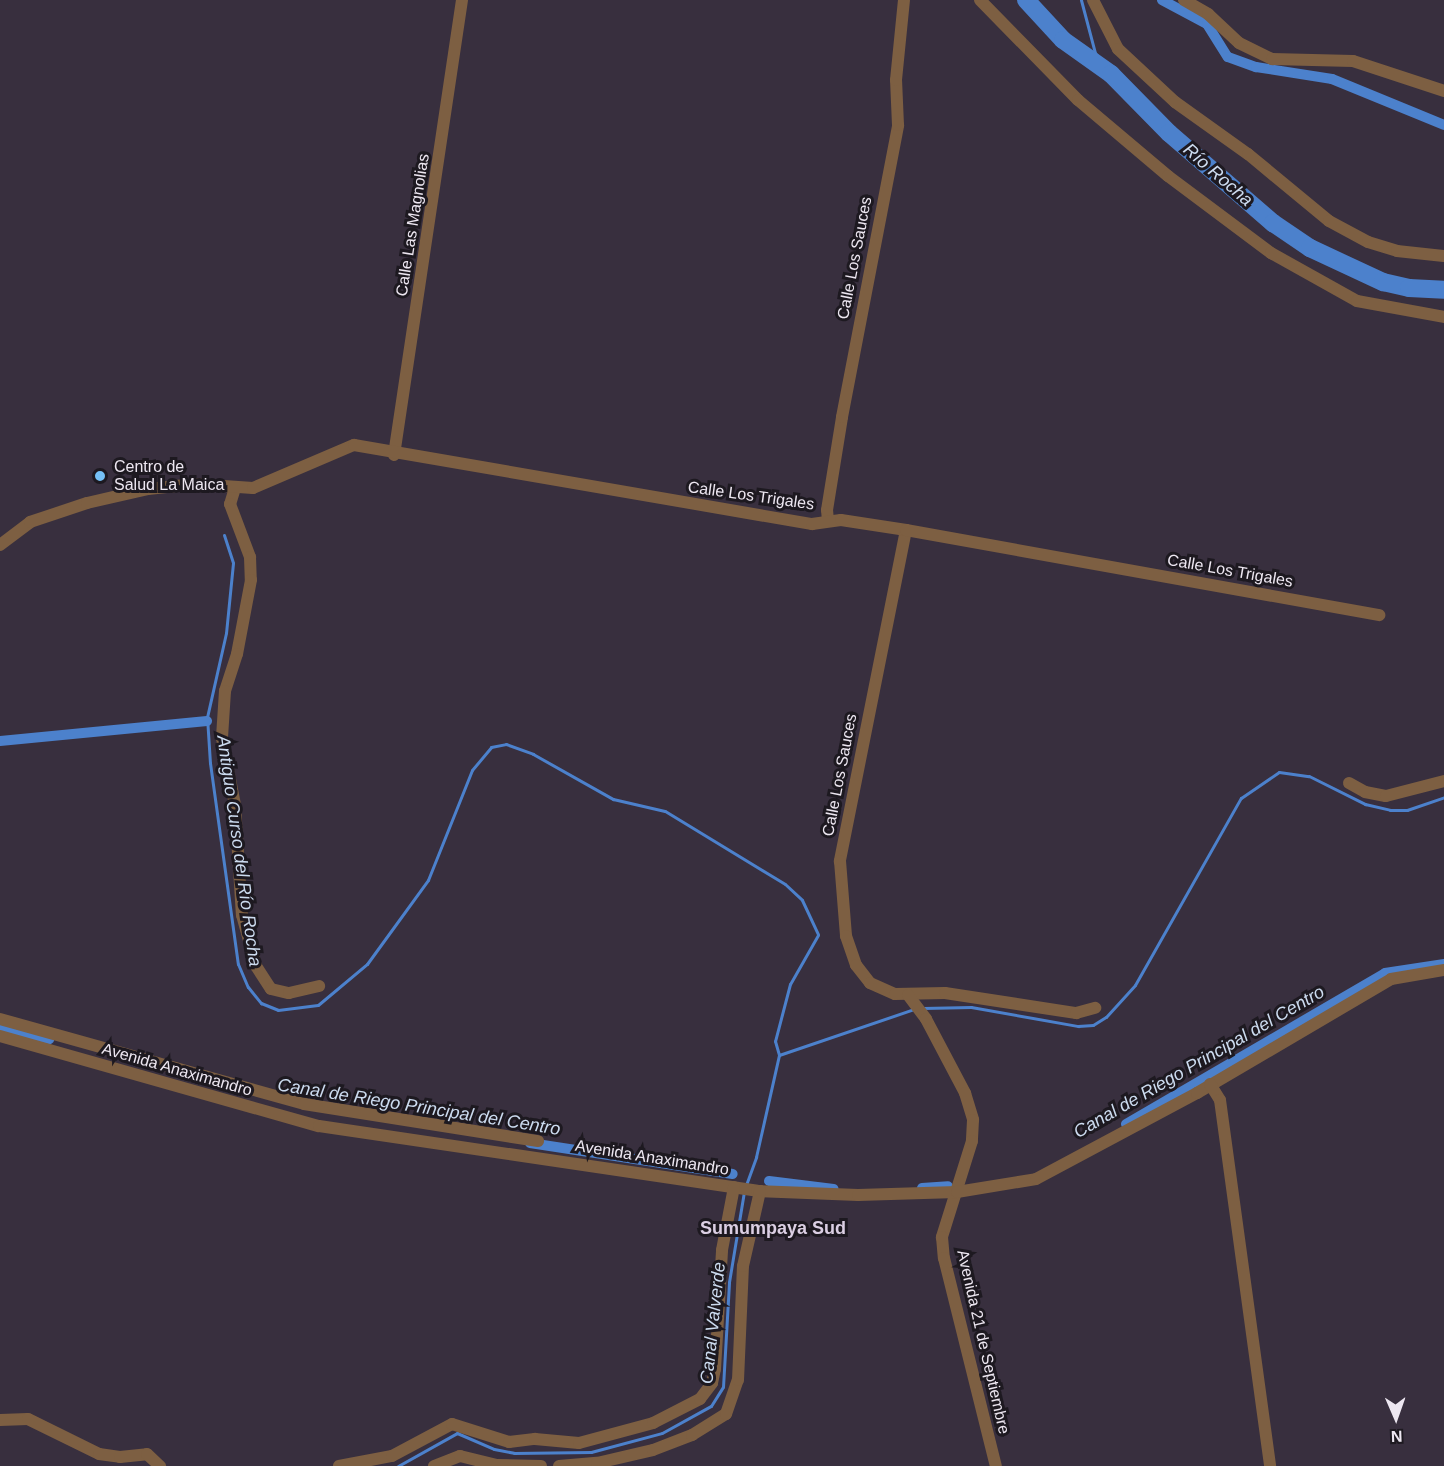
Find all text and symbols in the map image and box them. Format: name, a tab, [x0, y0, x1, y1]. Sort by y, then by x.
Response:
water label: Río Rocha	[1179, 139, 1257, 211]
street label: Calle Las Magnolias	[392, 152, 434, 298]
street label: Calle Los Sauces	[834, 195, 876, 321]
place label: Centro de Salud La Maica	[114, 457, 224, 495]
marker: Centro de Salud La Maica	[91, 467, 109, 485]
street label: Calle Los Trigales	[687, 478, 815, 514]
street label: Calle Los Trigales	[1166, 550, 1294, 592]
street label: Calle Los Sauces	[819, 712, 861, 838]
water label: Antiguo Curso del Río Rocha	[212, 734, 266, 968]
water label: Canal de Riego Principal del Centro	[1070, 981, 1328, 1143]
street label: Avenida Anaximandro	[99, 1039, 255, 1101]
water label: Canal de Riego Principal del Centro	[276, 1074, 562, 1140]
street label: Avenida Anaximandro	[573, 1136, 731, 1180]
district label: Sumumpaya Sud	[700, 1217, 846, 1239]
street label: Avenida 21 de Septiembre	[952, 1248, 1014, 1436]
water label: Canal Valverde	[696, 1261, 730, 1385]
north arrow	[1366, 1388, 1426, 1448]
text: N	[1391, 1428, 1403, 1445]

